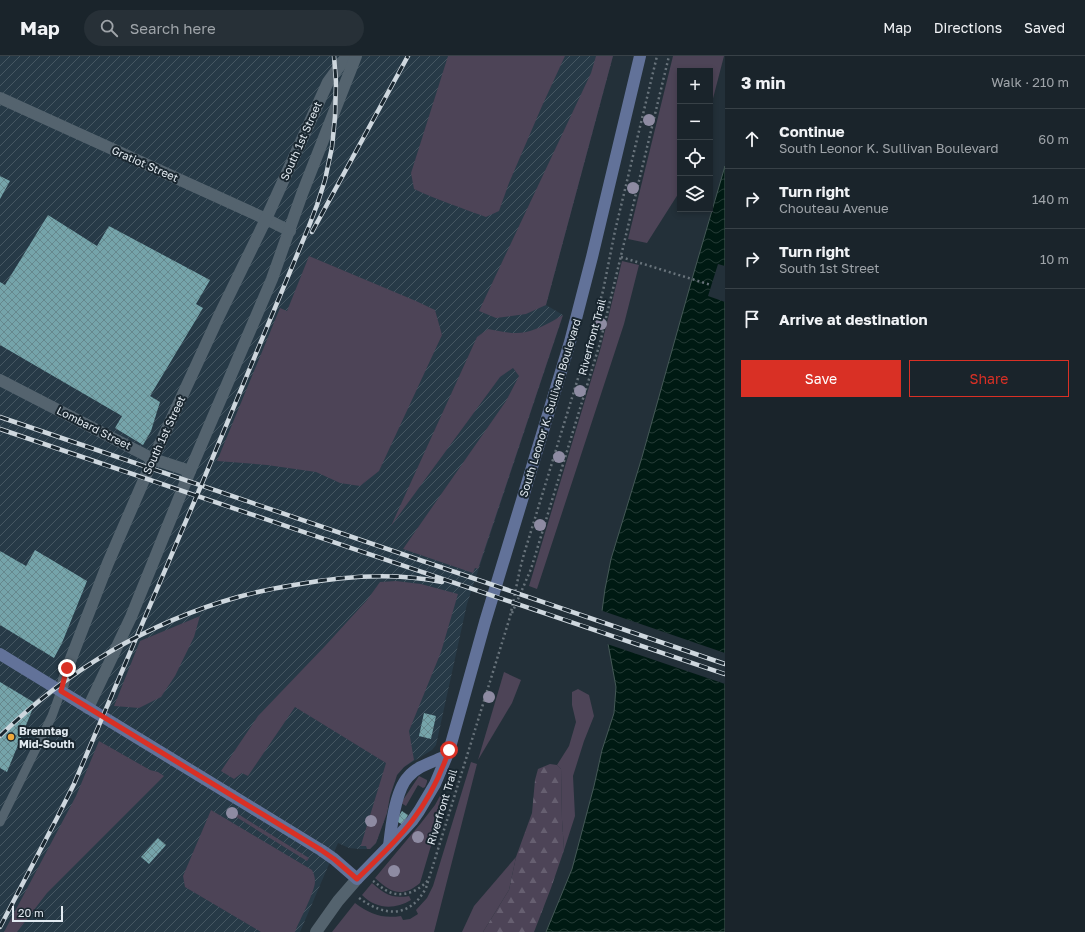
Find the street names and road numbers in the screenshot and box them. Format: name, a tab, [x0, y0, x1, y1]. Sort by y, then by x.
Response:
street label: South 1st Street	[277, 99, 324, 182]
street label: Gratiot Street	[110, 143, 181, 184]
street label: Riverfront Trail	[575, 297, 608, 376]
street label: South Leonor K. Sullivan Boulevard	[516, 317, 583, 499]
street label: South 1st Street	[140, 393, 187, 476]
street label: Lombard Street	[55, 403, 134, 452]
street label: Riverfront Trail	[424, 767, 459, 846]

